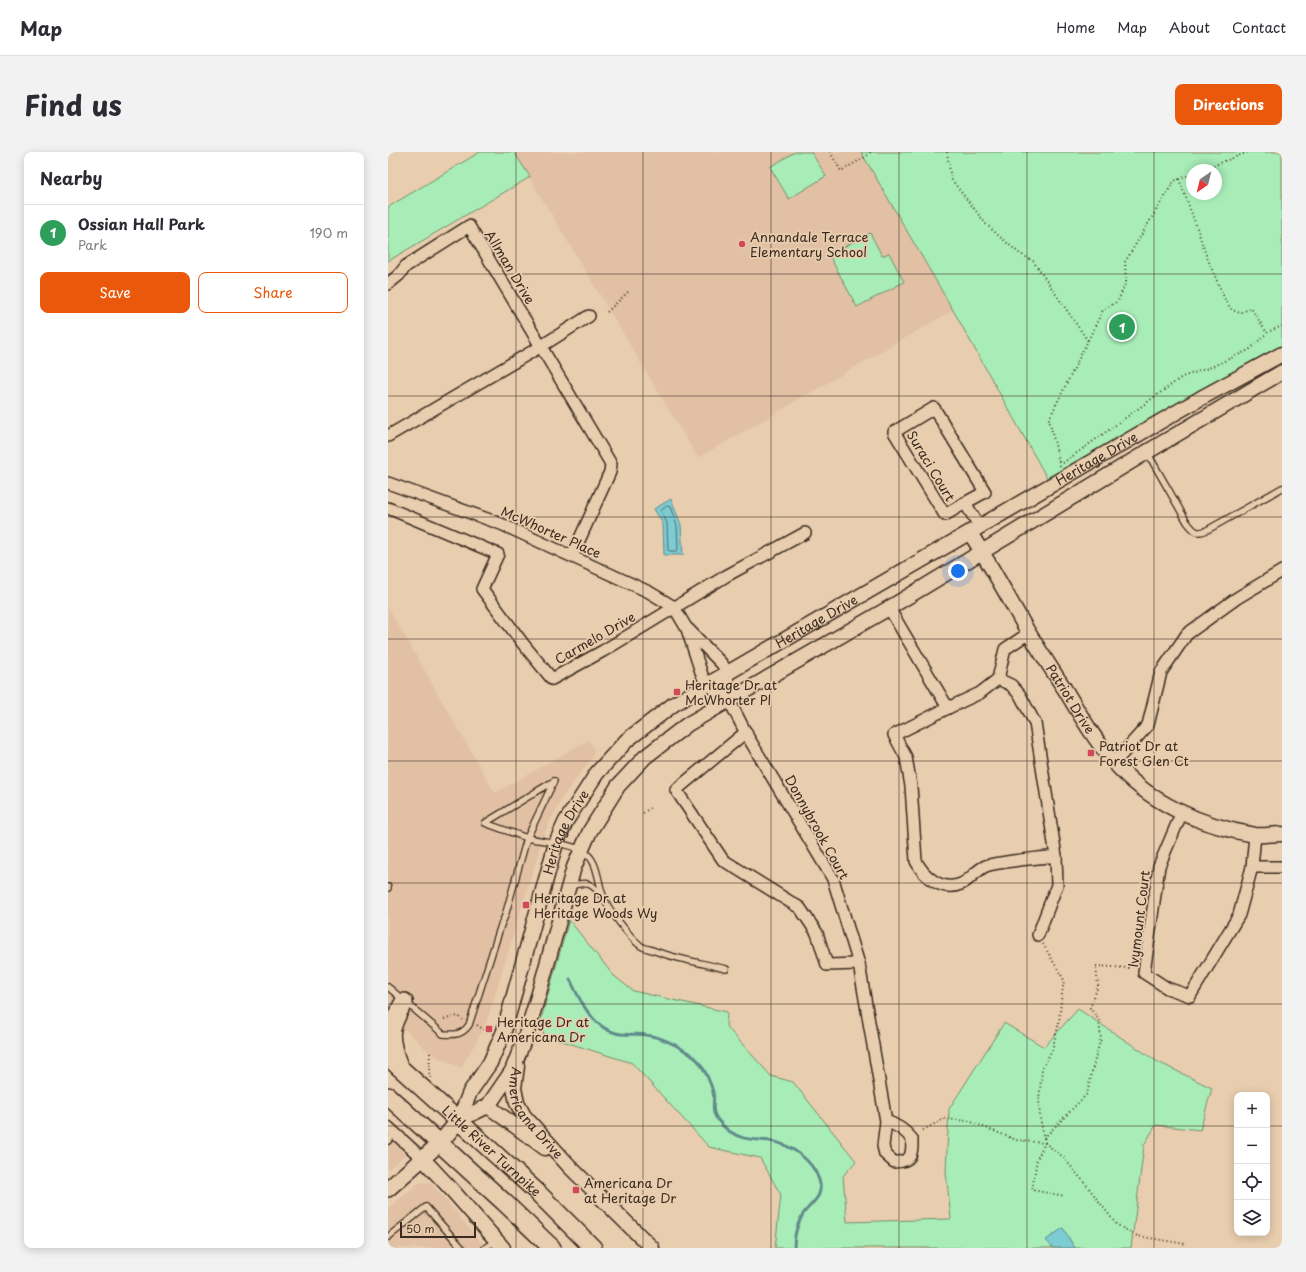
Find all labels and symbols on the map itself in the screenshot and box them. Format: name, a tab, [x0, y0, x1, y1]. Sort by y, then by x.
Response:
north arrow	[1186, 164, 1222, 200]
street label: Allman Drive	[481, 226, 540, 307]
place label: Annandale Terrace Elementary School	[750, 227, 869, 261]
marker: Annandale Terrace Elementary School	[737, 239, 747, 249]
pin: 1	[1109, 312, 1135, 342]
street label: Suraci Court	[903, 427, 960, 505]
street label: Heritage Drive	[1052, 427, 1141, 490]
street label: McWhorter Place	[498, 501, 604, 562]
your location	[948, 561, 968, 581]
street label: Heritage Drive	[772, 590, 861, 652]
street label: Carmelo Drive	[551, 607, 639, 668]
street label: Patriot Drive	[1042, 660, 1100, 737]
place label: Heritage Dr at McWhorter Pl	[685, 675, 777, 709]
marker: Heritage Dr at McWhorter Pl	[672, 687, 682, 697]
place label: Patriot Dr at Forest Glen Ct	[1099, 736, 1189, 770]
marker: Patriot Dr at Forest Glen Ct	[1086, 748, 1096, 758]
street label: Donnybrook Court	[781, 771, 854, 883]
street label: Heritage Drive	[538, 786, 593, 877]
street label: Ivymount Court	[1123, 870, 1154, 968]
place label: Heritage Dr at Heritage Woods Wy	[534, 888, 657, 922]
marker: Heritage Dr at Heritage Woods Wy	[521, 900, 531, 910]
place label: Heritage Dr at Americana Dr	[497, 1012, 589, 1046]
marker: Heritage Dr at Americana Dr	[484, 1024, 494, 1034]
street label: Americana Drive	[505, 1066, 568, 1163]
street label: Little River Turnpike	[438, 1101, 546, 1200]
place label: Americana Dr at Heritage Dr	[584, 1173, 676, 1207]
marker: Americana Dr at Heritage Dr	[571, 1185, 581, 1195]
scale bar	[400, 1220, 476, 1239]

